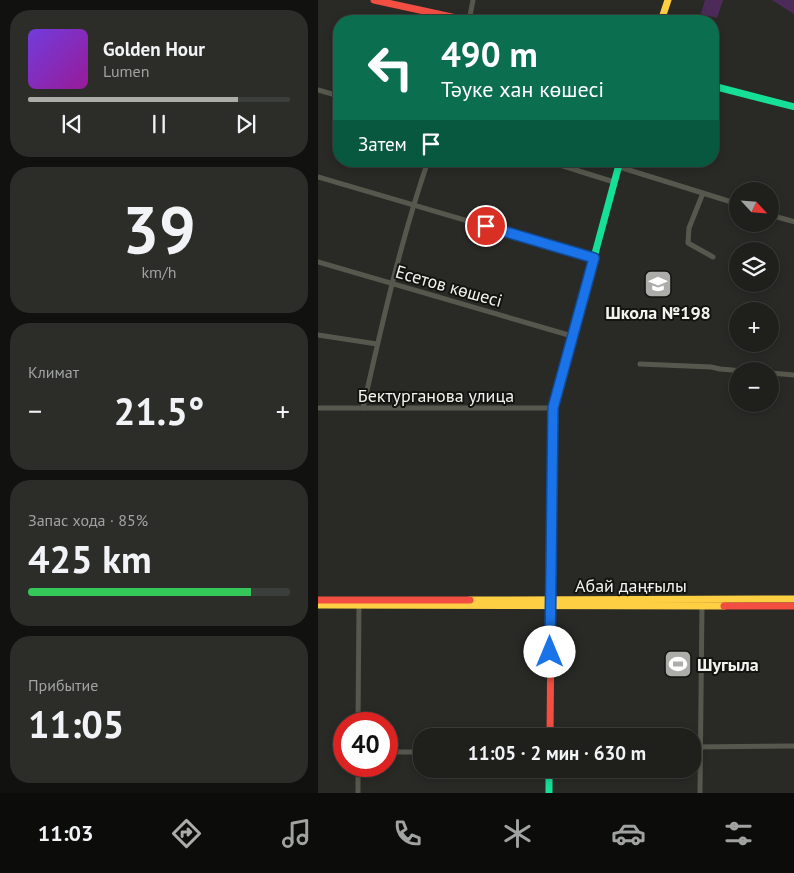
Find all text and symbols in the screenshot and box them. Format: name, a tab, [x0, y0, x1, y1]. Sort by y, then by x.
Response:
text: 490 m	[441, 31, 538, 77]
icon: left	[358, 35, 423, 100]
text: Golden Hour	[103, 37, 205, 61]
text: Lumen	[103, 61, 149, 81]
text: Тәуке хан көшесі	[441, 75, 604, 103]
icon: previous	[58, 110, 86, 138]
icon: pause	[145, 110, 173, 138]
icon: next	[232, 110, 260, 138]
icon: arrive	[417, 130, 445, 158]
text: Затем	[358, 132, 407, 156]
north arrow	[729, 182, 779, 232]
map controls	[729, 182, 779, 412]
text: 39	[122, 187, 196, 271]
pin	[465, 205, 507, 247]
icon: arrive	[472, 212, 500, 240]
button: layers	[729, 242, 779, 292]
street label: Есетов көшесі	[393, 260, 505, 312]
text: km/h	[141, 262, 177, 282]
school or university icon: Школа №198	[643, 269, 673, 299]
place label: Школа №198	[605, 301, 711, 324]
button: +	[729, 302, 779, 352]
text: Климат	[28, 362, 79, 382]
button: −	[729, 362, 779, 412]
street label: Бектурганова улица	[358, 384, 514, 407]
text: 21.5°	[114, 386, 204, 435]
text: −	[28, 392, 42, 429]
text: +	[276, 392, 290, 429]
text: Запас хода · 85%	[28, 510, 148, 530]
text: 425 km	[28, 534, 152, 583]
street label: Абай даңғылы	[575, 574, 687, 597]
position arrow	[523, 625, 575, 677]
sports icon: Шугыла	[663, 649, 693, 679]
place label: Шугыла	[697, 653, 759, 676]
text: Прибытие	[28, 675, 98, 695]
text: 11:05	[28, 699, 124, 748]
speed limit sign: 40	[333, 712, 398, 777]
text: 11:05 · 2 мин · 630 m	[468, 741, 646, 765]
icon: directions	[169, 816, 204, 851]
icon: music	[279, 816, 314, 851]
icon: phone	[390, 816, 425, 851]
icon: climate	[500, 816, 535, 851]
icon: car	[611, 816, 646, 851]
icon: filters	[721, 816, 756, 851]
text: 11:03	[38, 819, 94, 847]

